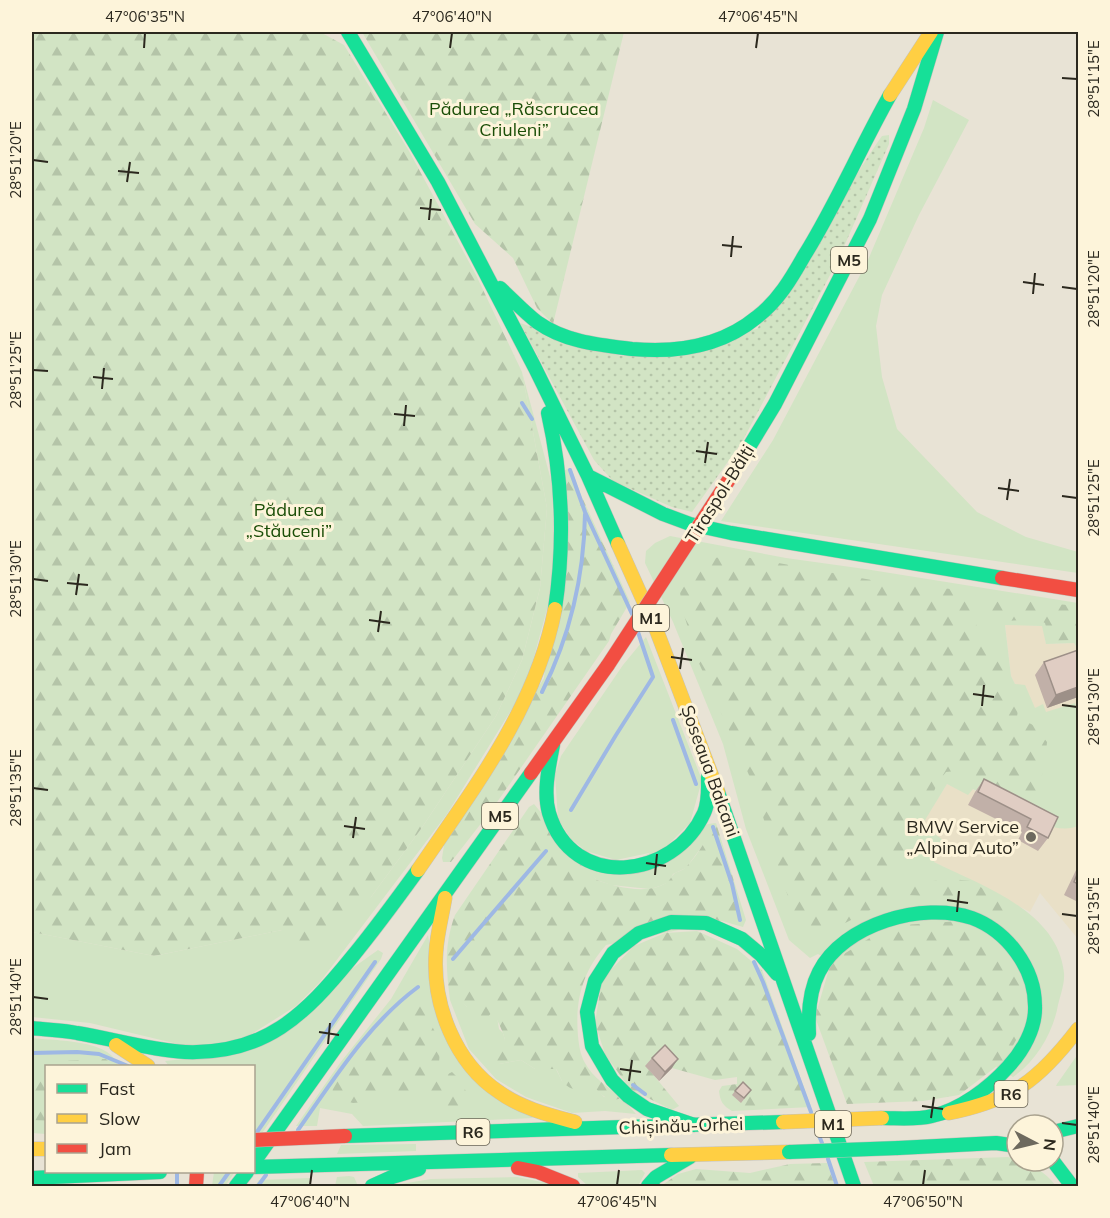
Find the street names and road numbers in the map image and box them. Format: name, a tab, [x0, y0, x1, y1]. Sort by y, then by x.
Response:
road number: M5	[831, 247, 867, 273]
street label: Tiraspol-Bălți	[680, 440, 759, 547]
road number: M1	[633, 605, 669, 631]
street label: Șoseaua Balcani	[676, 702, 745, 840]
road number: M5	[482, 803, 518, 829]
road number: R6	[994, 1081, 1028, 1107]
road number: M1	[815, 1111, 851, 1137]
street label: Chișinău-Orhei	[618, 1112, 744, 1139]
road number: R6	[456, 1119, 490, 1145]

